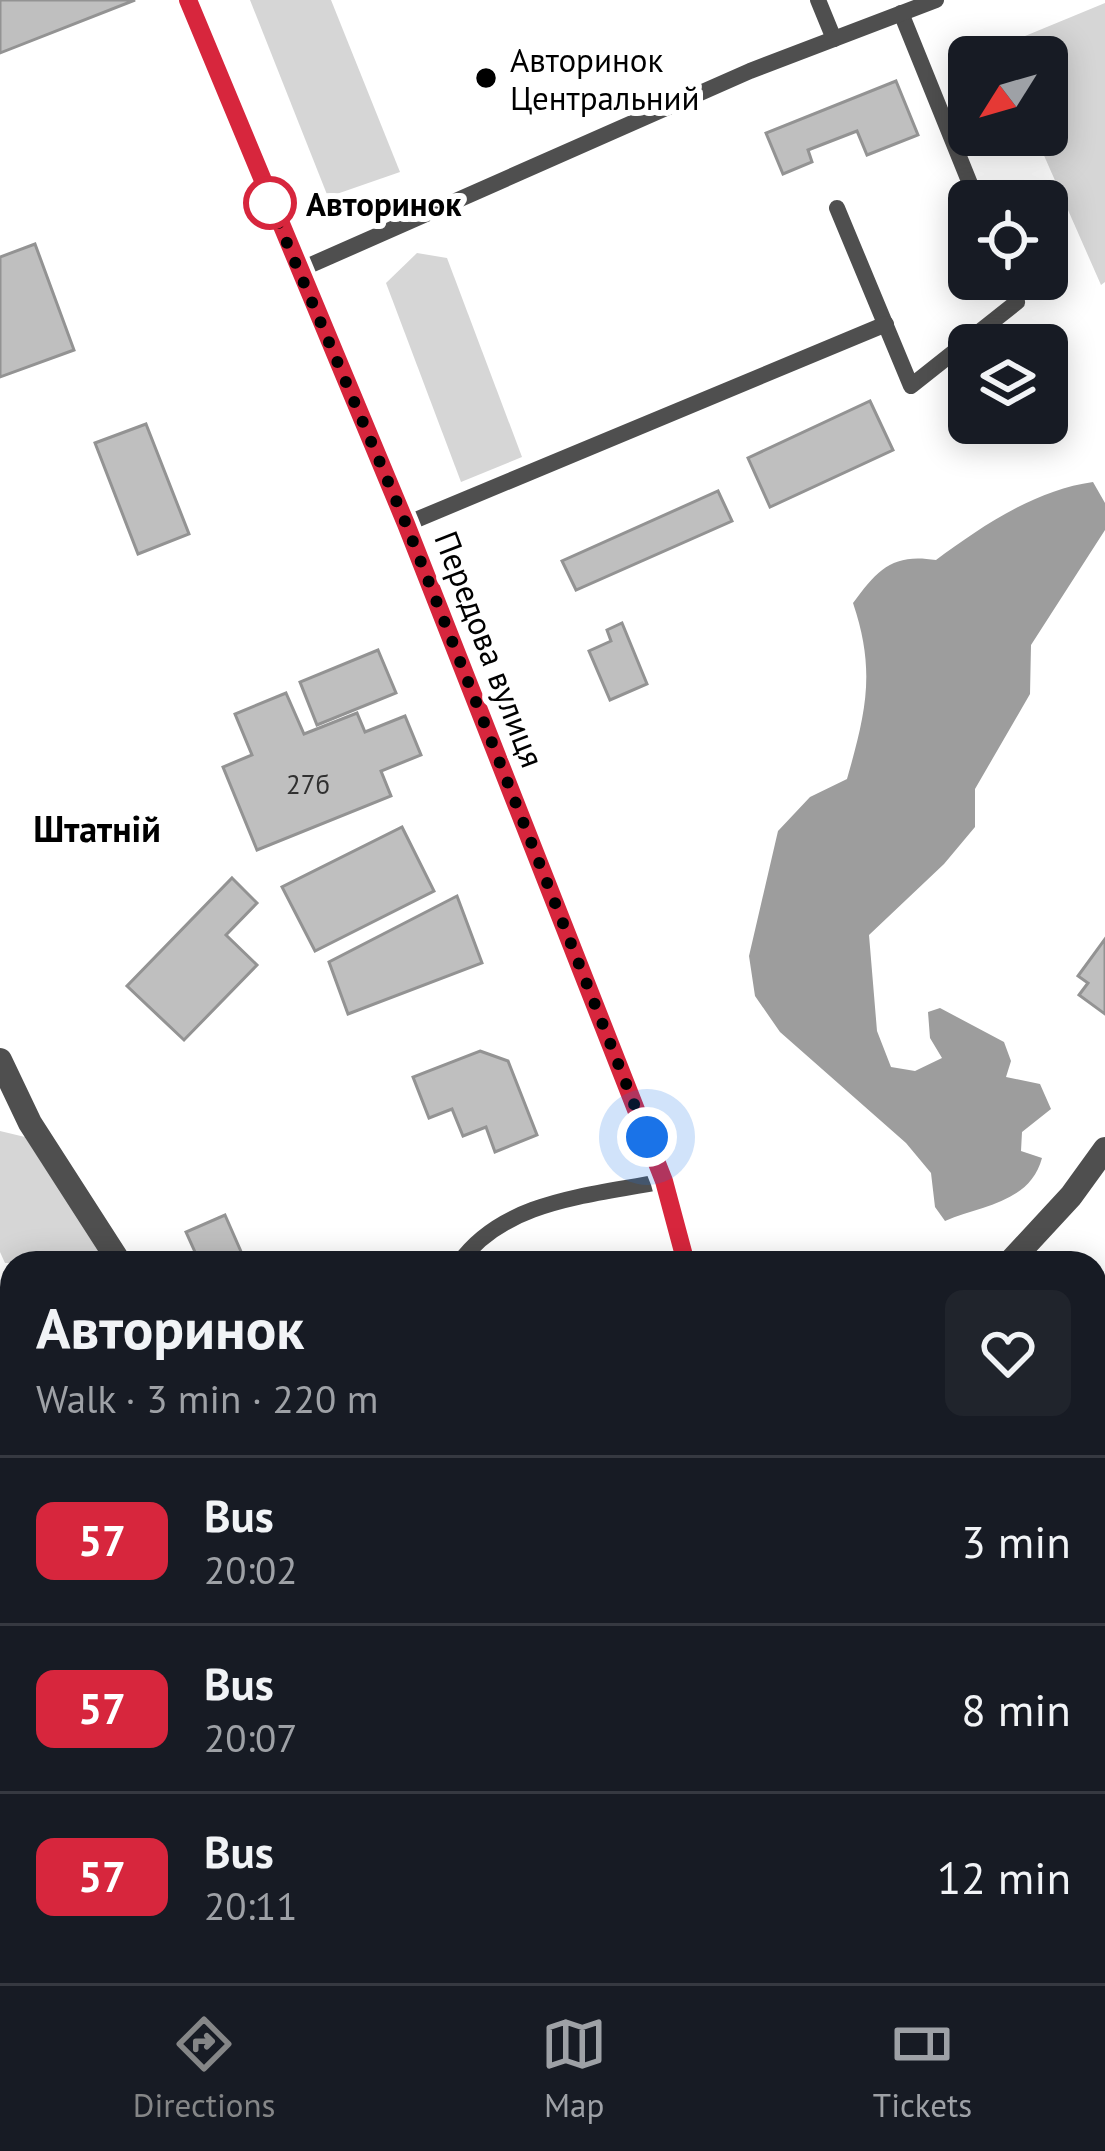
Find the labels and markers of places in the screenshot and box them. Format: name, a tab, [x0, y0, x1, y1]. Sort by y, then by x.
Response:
place label: Авторинок Центральний	[510, 38, 700, 119]
marker: Авторинок Центральний	[473, 65, 499, 91]
marker: Авторинок	[245, 178, 295, 228]
place label: Авторинок	[306, 182, 462, 225]

